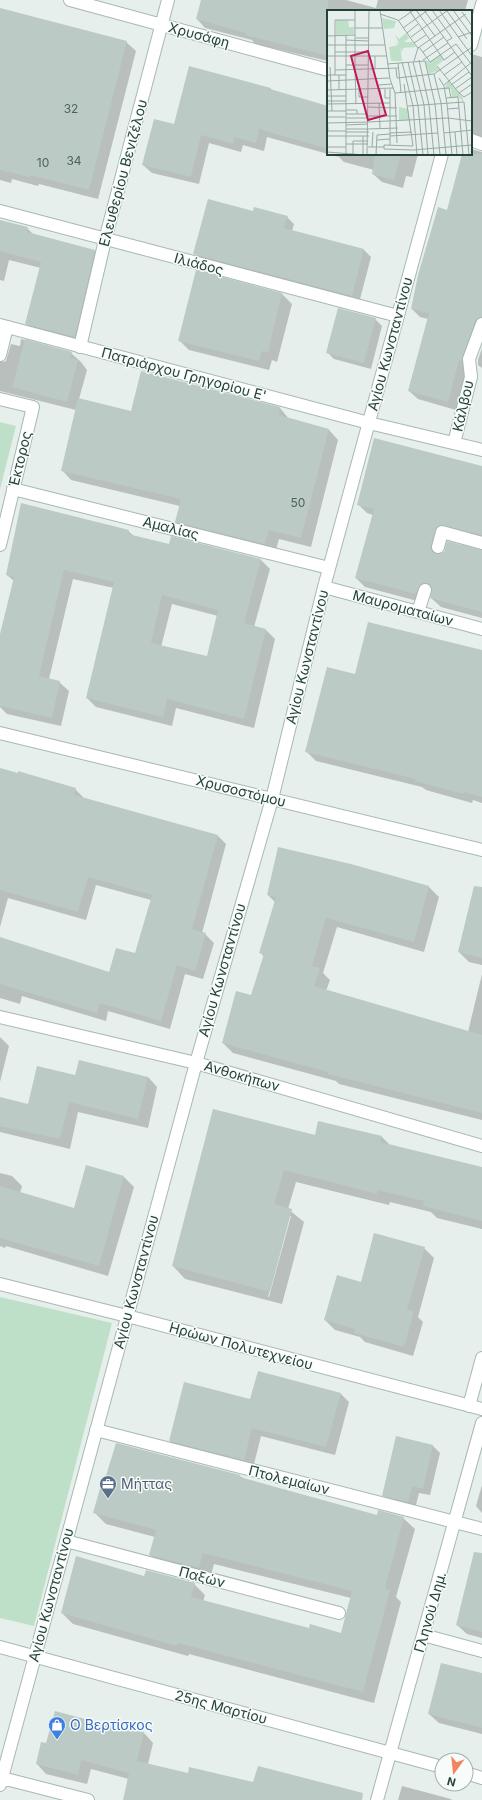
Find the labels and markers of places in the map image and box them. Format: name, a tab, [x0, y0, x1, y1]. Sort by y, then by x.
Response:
office icon: Μήττας	[98, 1474, 118, 1499]
place label: Μήττας	[121, 1475, 172, 1492]
shop icon: Ο Βερτίσκος	[47, 1715, 67, 1740]
place label: Ο Βερτίσκος	[70, 1716, 153, 1733]

